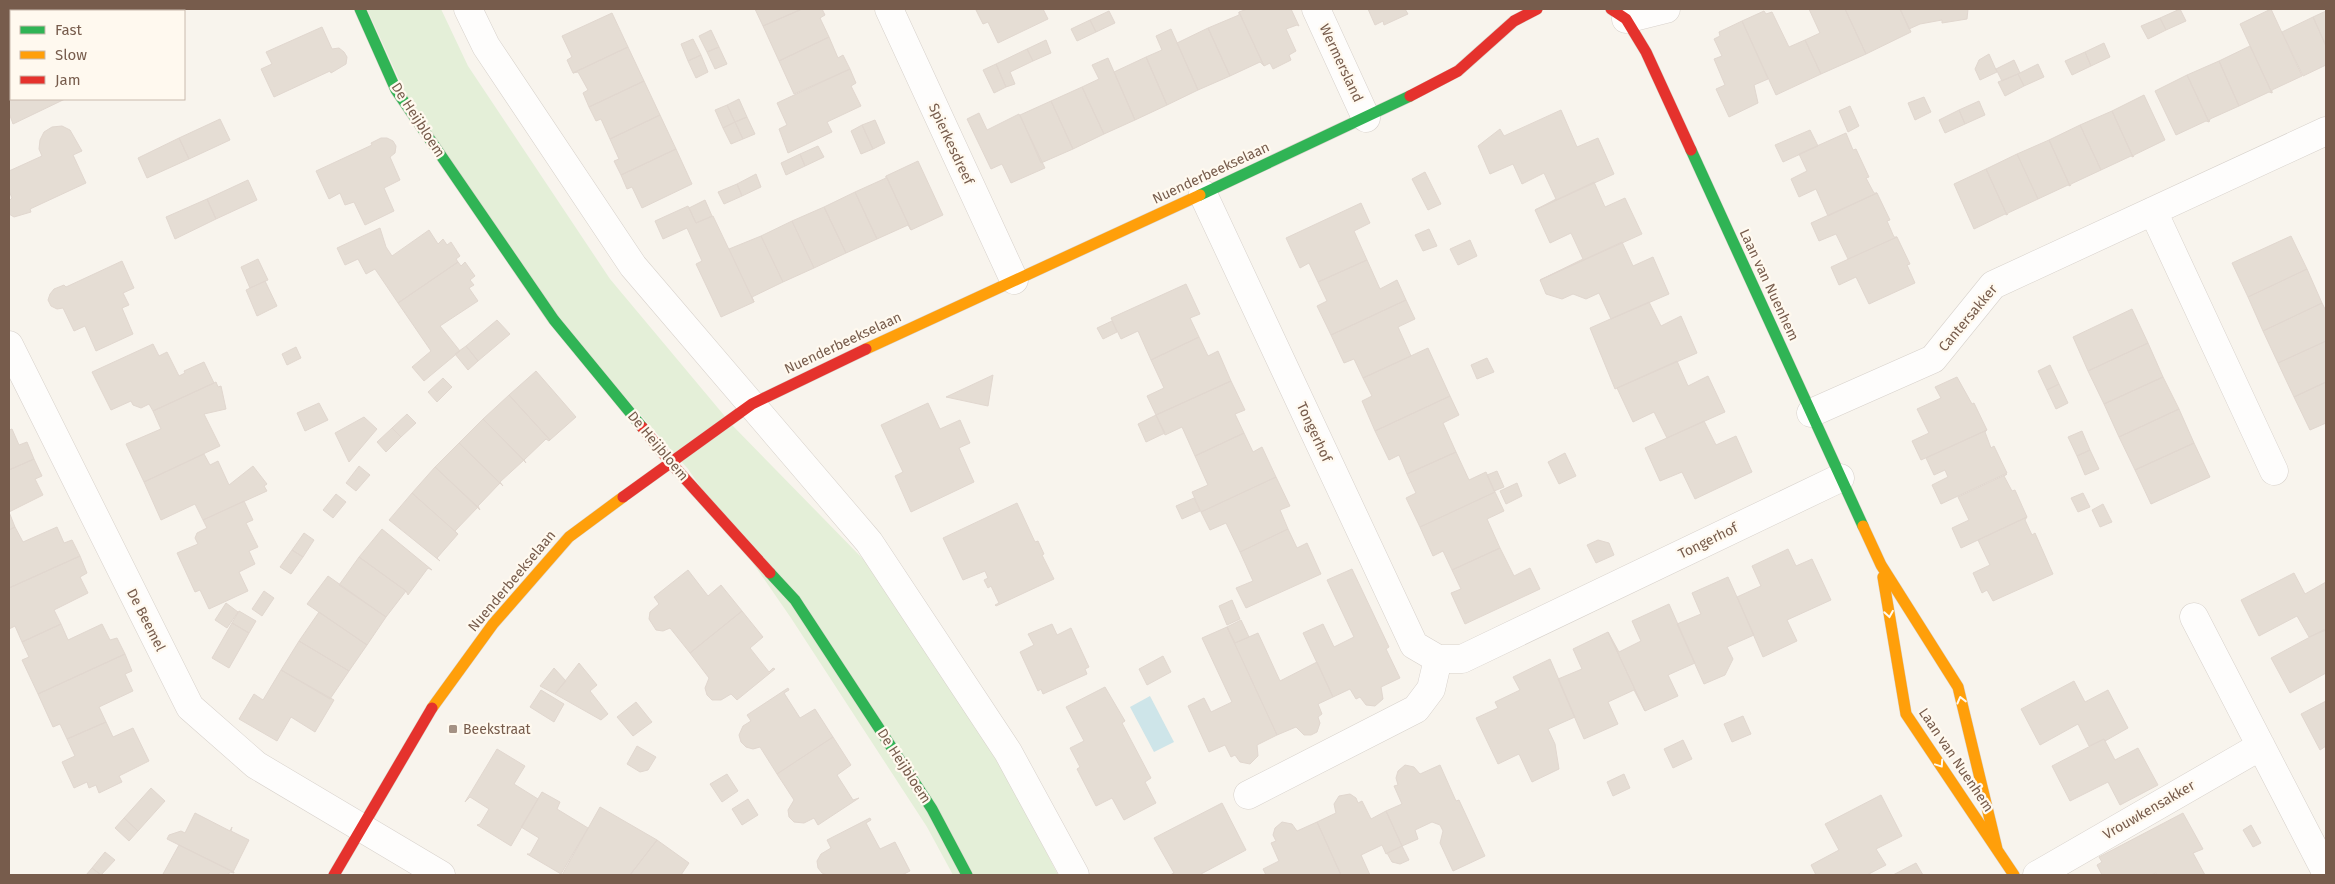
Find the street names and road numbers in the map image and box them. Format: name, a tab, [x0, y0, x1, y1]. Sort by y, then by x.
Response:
street label: Wermersland	[1316, 21, 1366, 105]
street label: De Heijbloem	[388, 80, 448, 160]
street label: Spierkesdreef	[925, 101, 978, 188]
street label: Nuenderbeekselaan	[1150, 138, 1272, 208]
street label: Laan van Nuenhem	[1736, 226, 1802, 344]
street label: Cantersakker	[1935, 281, 2001, 355]
street label: Nuenderbeekselaan	[782, 308, 904, 378]
street label: Tongerhof	[1293, 399, 1336, 466]
street label: De Heijbloem	[624, 408, 692, 484]
street label: Tongerhof	[1676, 519, 1742, 563]
street label: Nuenderbeekselaan	[465, 527, 559, 635]
street label: De Beemel	[123, 586, 169, 654]
street label: Laan van Nuenhem	[1915, 705, 1997, 815]
street label: De Heijbloem	[874, 726, 934, 806]
street label: Vrouwkensakker	[2100, 777, 2198, 843]

